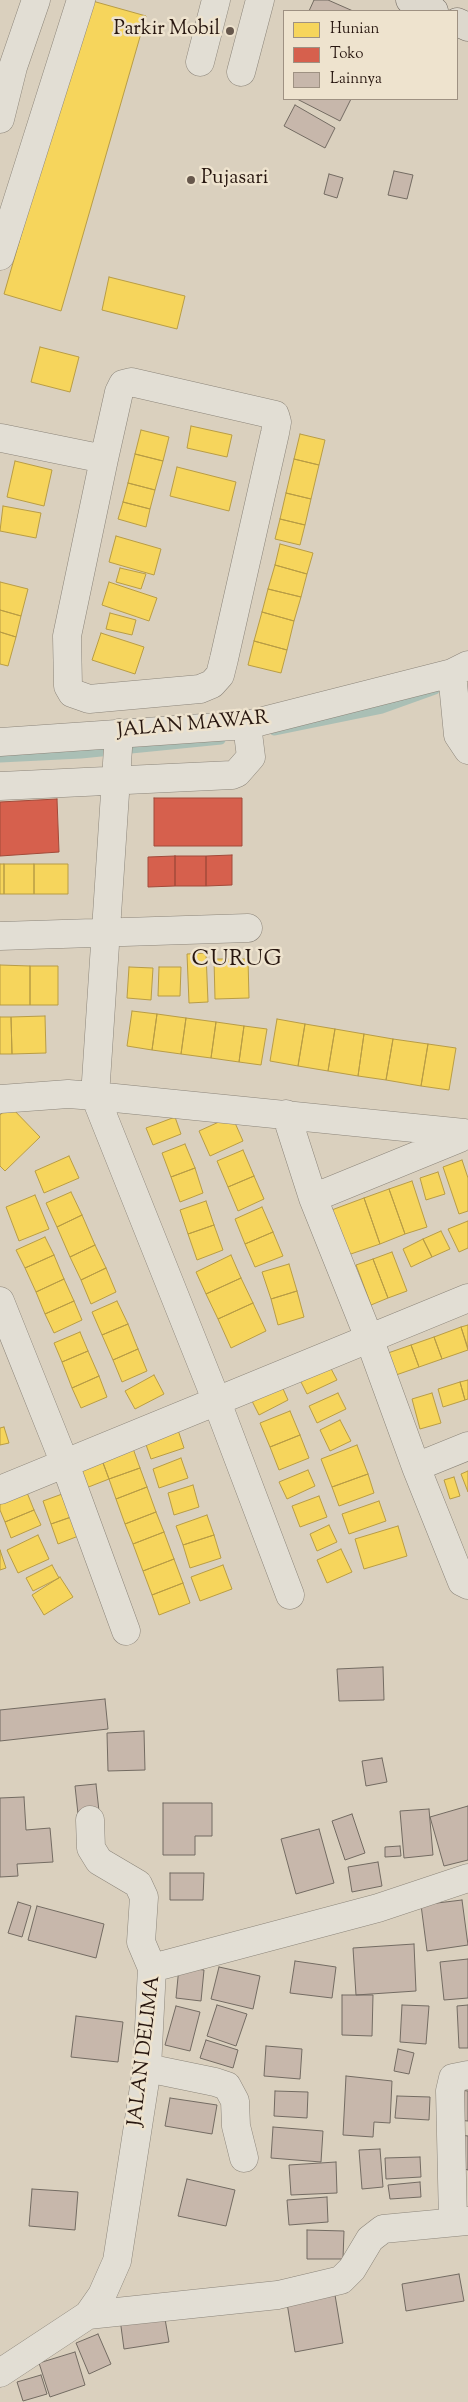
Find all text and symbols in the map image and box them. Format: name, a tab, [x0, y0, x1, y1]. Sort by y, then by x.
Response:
legend	[283, 10, 458, 100]
place label: Parkir Mobil	[113, 19, 220, 43]
text: Hunian	[330, 19, 379, 40]
marker: Parkir Mobil	[224, 25, 236, 37]
text: Toko	[330, 44, 363, 65]
text: Lainnya	[330, 69, 382, 90]
place label: Pujasari	[201, 168, 268, 192]
marker: Pujasari	[185, 174, 197, 186]
street label: JALAN MAWAR	[116, 707, 270, 745]
district label: CURUG	[191, 948, 283, 974]
street label: JALAN DELIMA	[125, 1974, 167, 2128]

